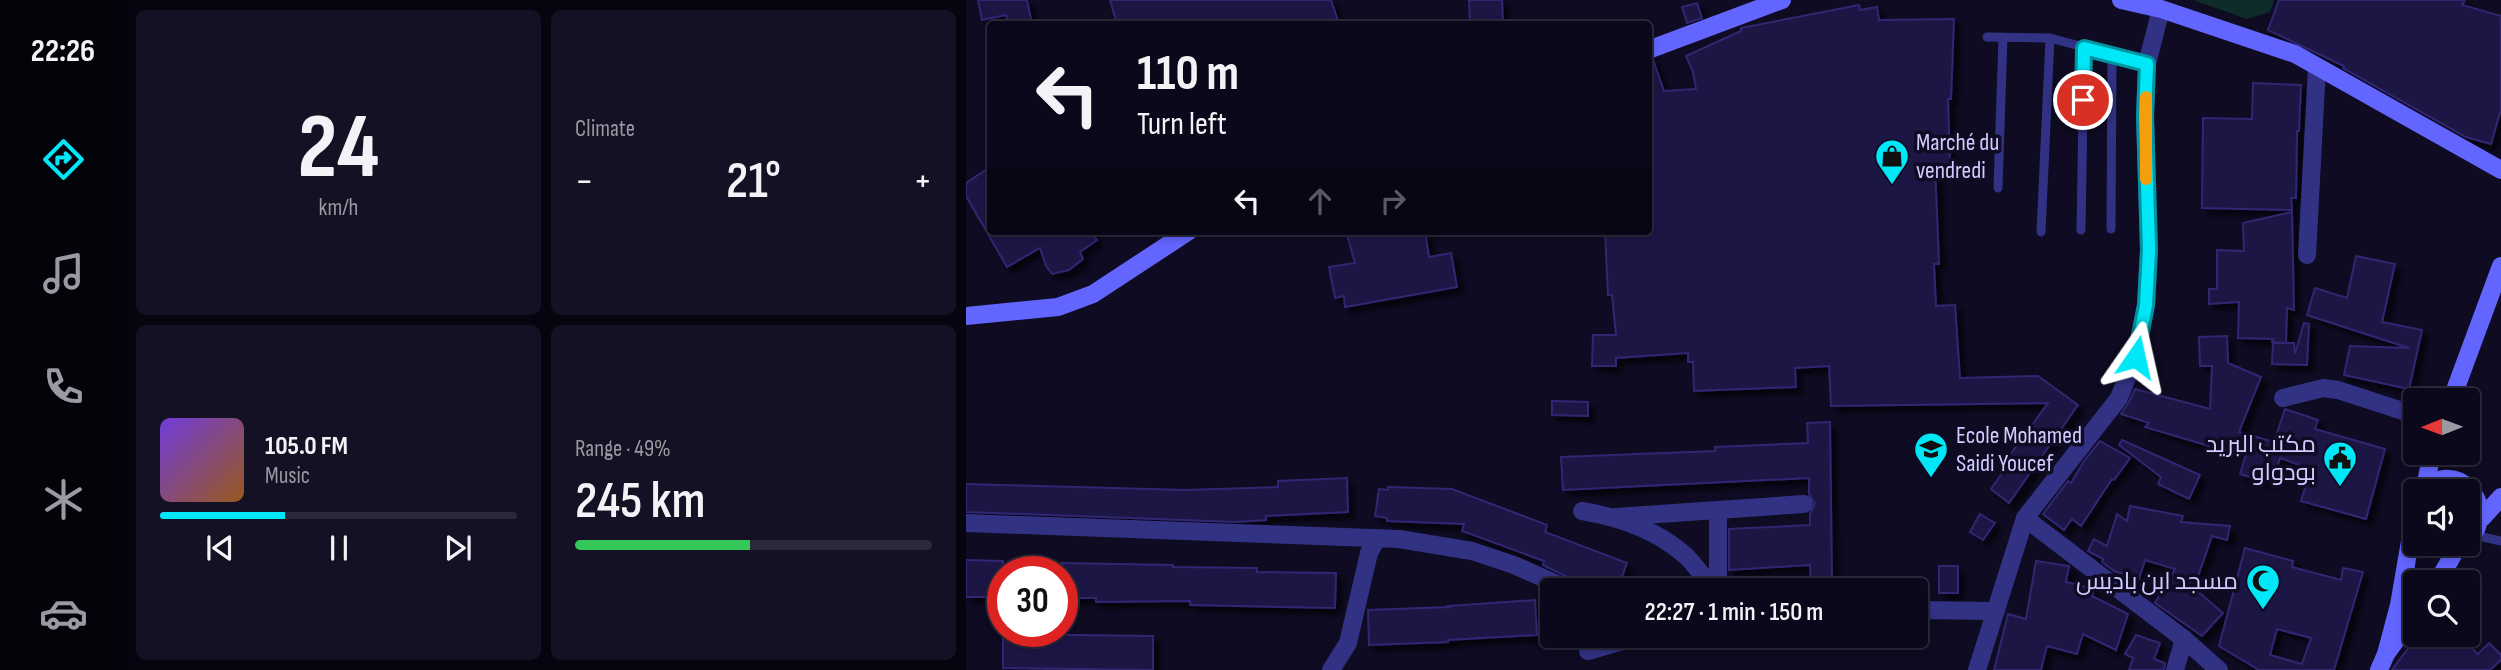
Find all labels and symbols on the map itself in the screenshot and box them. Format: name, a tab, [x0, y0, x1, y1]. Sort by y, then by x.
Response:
pin	[2053, 70, 2113, 130]
place label: Marché du vendredi	[1916, 128, 1999, 185]
shop icon: Marché du vendredi	[1873, 137, 1911, 186]
position arrow	[2099, 320, 2173, 394]
north arrow	[2403, 388, 2480, 466]
place label: Ecole Mohamed Saidi Youcef	[1956, 421, 2082, 478]
school or university icon: Ecole Mohamed Saidi Youcef	[1912, 430, 1950, 479]
place label: مكتب البريد بودواو	[2206, 430, 2316, 487]
public building icon: مكتب البريد بودواو	[2321, 439, 2359, 488]
speed limit sign: 30	[987, 556, 1078, 647]
mosque icon: مسجد ابن باديس	[2244, 562, 2282, 611]
place label: مسجد ابن باديس	[2076, 567, 2238, 596]

